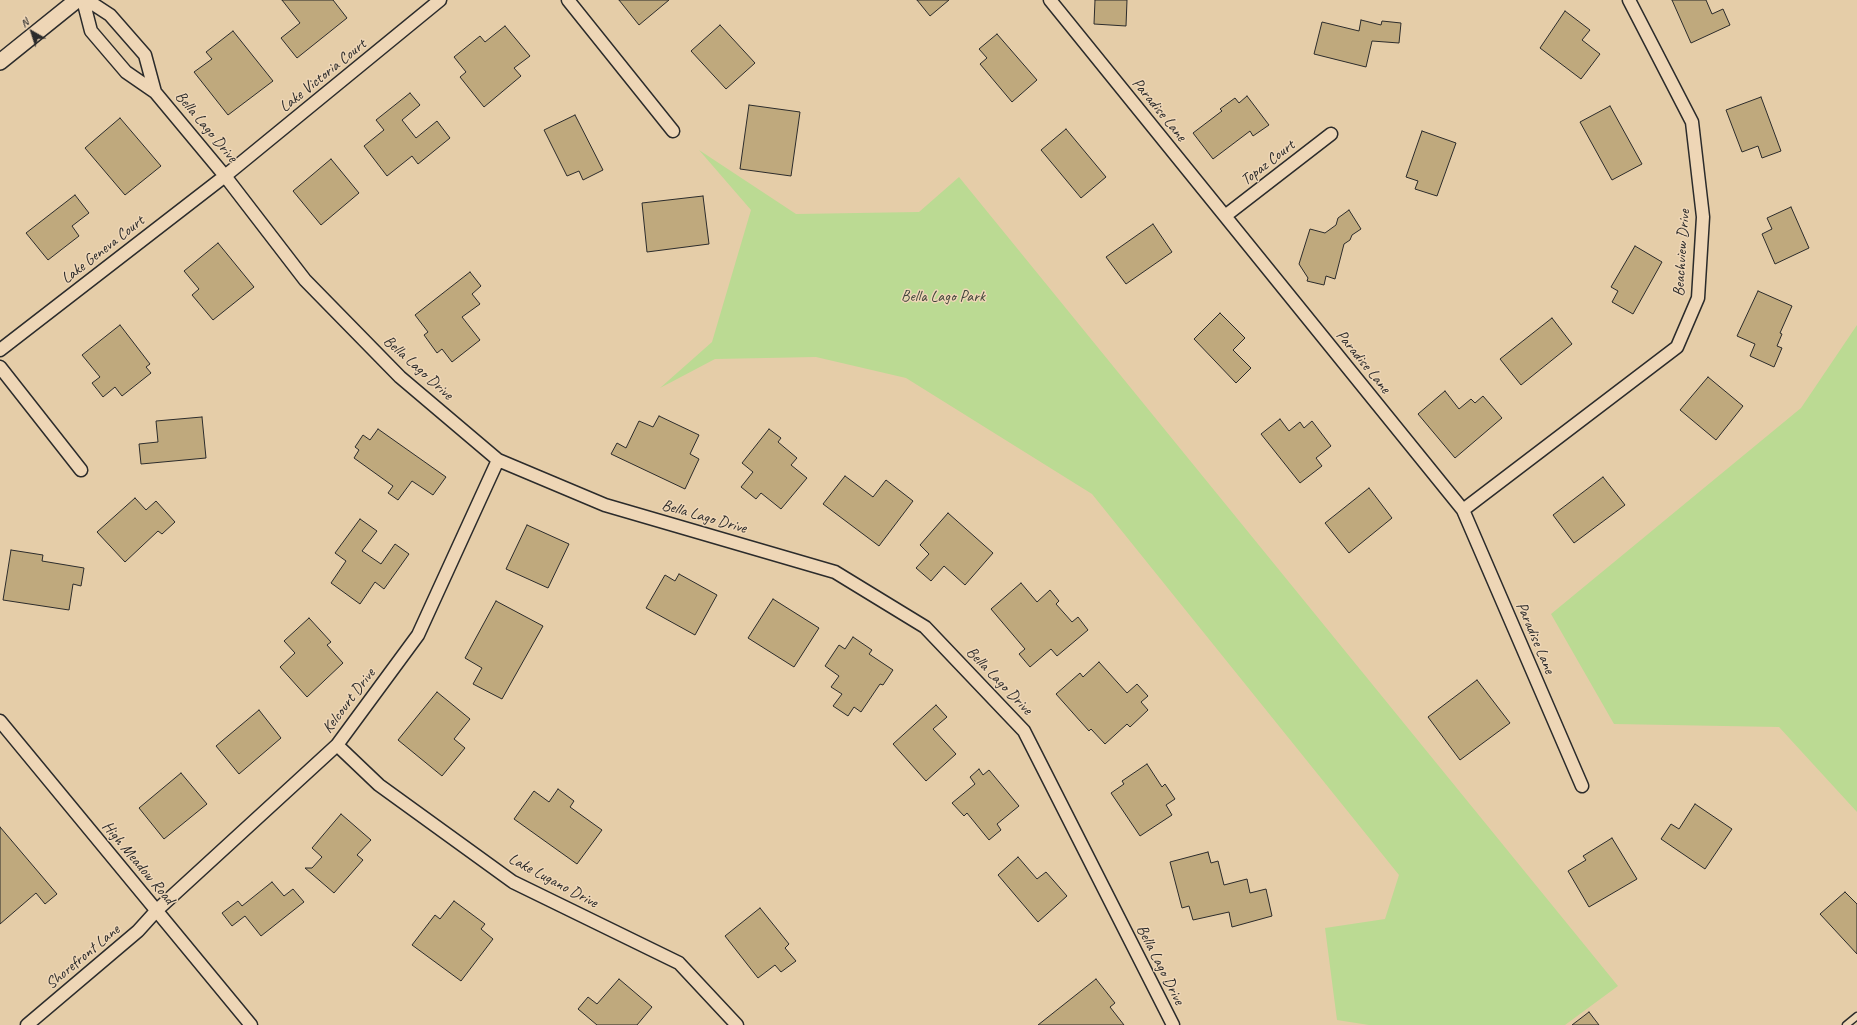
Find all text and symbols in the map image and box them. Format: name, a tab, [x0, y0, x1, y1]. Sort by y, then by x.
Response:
north arrow	[12, 12, 52, 52]
text: N	[17, 15, 32, 30]
street label: Lake Victoria Court	[276, 35, 370, 117]
street label: Paradise Lane	[1128, 74, 1190, 146]
street label: Bella Lago Drive	[171, 87, 241, 167]
street label: Topaz Court	[1237, 136, 1299, 190]
street label: Beachview Drive	[1669, 209, 1695, 297]
street label: Lake Geneva Court	[58, 212, 148, 288]
park label: Bella Lago Park	[901, 287, 985, 307]
street label: Paradise Lane	[1332, 326, 1394, 398]
street label: Bella Lago Drive	[379, 332, 457, 404]
street label: Bella Lago Drive	[659, 496, 749, 538]
street label: Paradise Lane	[1511, 599, 1559, 677]
street label: Bella Lago Drive	[962, 643, 1036, 719]
street label: Kelcourt Drive	[318, 665, 380, 737]
street label: High Meadow Road	[98, 817, 178, 909]
street label: Lake Lugano Drive	[505, 849, 601, 913]
street label: Shorefront Lane	[42, 920, 124, 994]
street label: Bella Lago Drive	[1132, 922, 1188, 1008]

